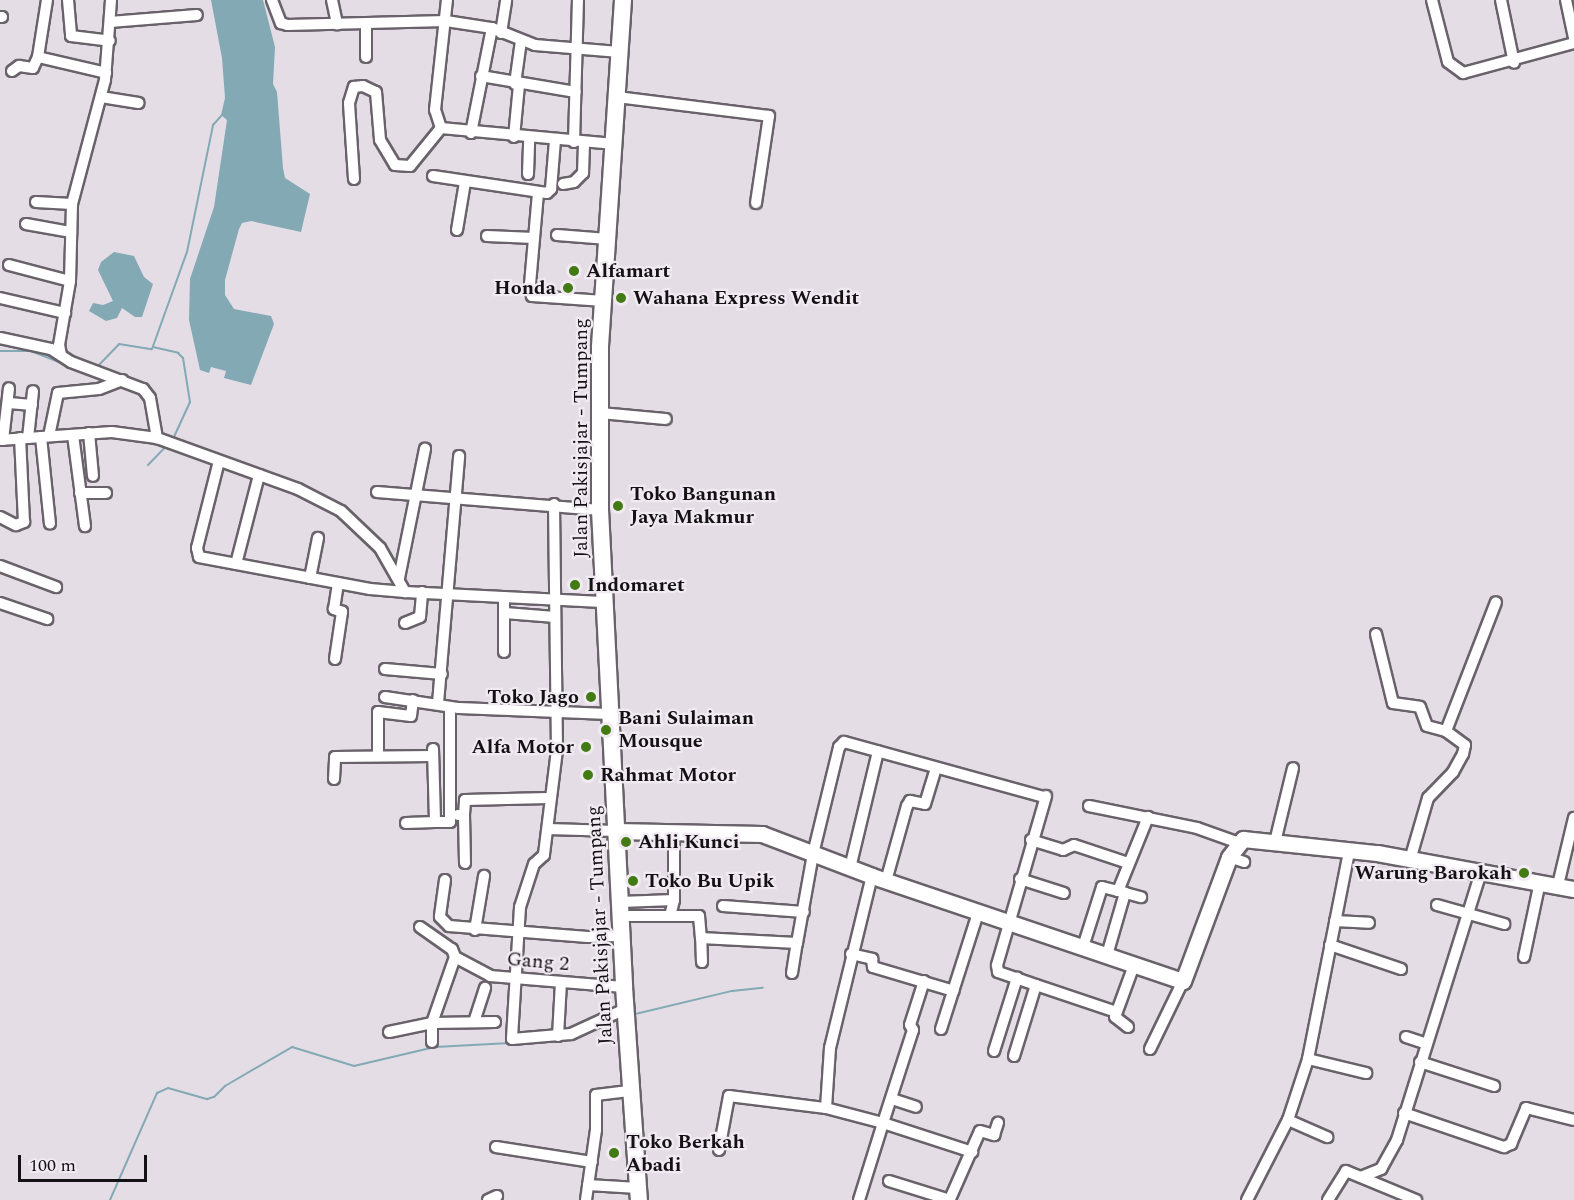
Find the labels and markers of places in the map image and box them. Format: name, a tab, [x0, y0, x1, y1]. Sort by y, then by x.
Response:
place label: Alfamart	[586, 259, 670, 283]
marker: Alfamart	[567, 264, 581, 278]
place label: Honda	[494, 276, 556, 300]
marker: Honda	[561, 281, 575, 295]
place label: Wahana Express Wendit	[633, 286, 859, 310]
marker: Wahana Express Wendit	[614, 291, 628, 305]
place label: Toko Bangunan Jaya Makmur	[630, 482, 776, 529]
marker: Toko Bangunan Jaya Makmur	[611, 499, 625, 513]
place label: Indomaret	[587, 573, 685, 597]
marker: Indomaret	[568, 578, 582, 592]
place label: Toko Jago	[487, 685, 579, 709]
marker: Toko Jago	[584, 690, 598, 704]
place label: Bani Sulaiman Mousque	[618, 706, 754, 753]
marker: Bani Sulaiman Mousque	[599, 723, 613, 737]
place label: Alfa Motor	[471, 735, 574, 759]
marker: Alfa Motor	[579, 740, 593, 754]
place label: Rahmat Motor	[600, 763, 736, 787]
marker: Rahmat Motor	[581, 768, 595, 782]
place label: Ahli Kunci	[638, 830, 739, 854]
marker: Ahli Kunci	[619, 835, 633, 849]
place label: Warung Barokah	[1354, 861, 1512, 885]
marker: Warung Barokah	[1517, 866, 1531, 880]
place label: Toko Bu Upik	[645, 869, 774, 893]
marker: Toko Bu Upik	[626, 874, 640, 888]
place label: Toko Berkah Abadi	[626, 1130, 745, 1177]
marker: Toko Berkah Abadi	[607, 1146, 621, 1160]

